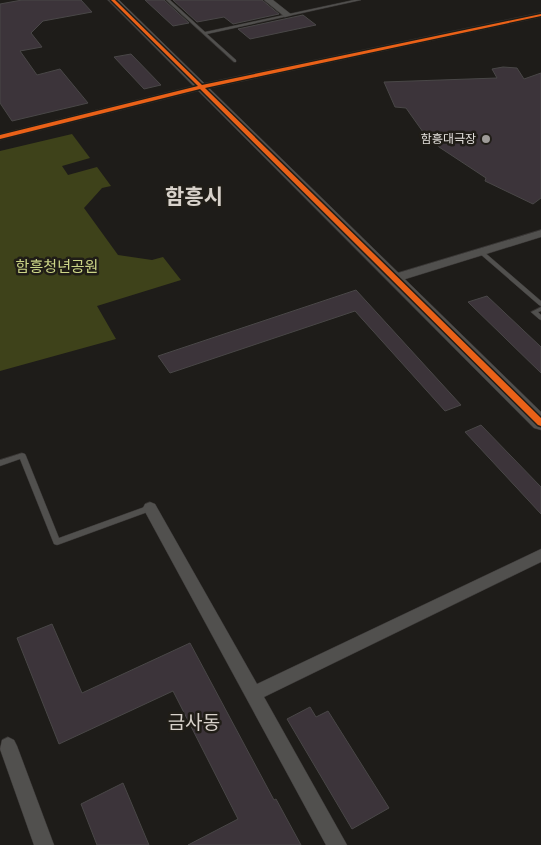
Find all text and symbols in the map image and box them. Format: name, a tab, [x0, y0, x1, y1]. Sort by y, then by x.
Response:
place label: 함흥대극장	[421, 133, 476, 145]
marker: 함흥대극장	[480, 133, 492, 145]
district label: 함흥시	[165, 186, 223, 208]
park label: 함흥청년공원	[16, 259, 98, 275]
district label: 금사동	[168, 713, 220, 733]

